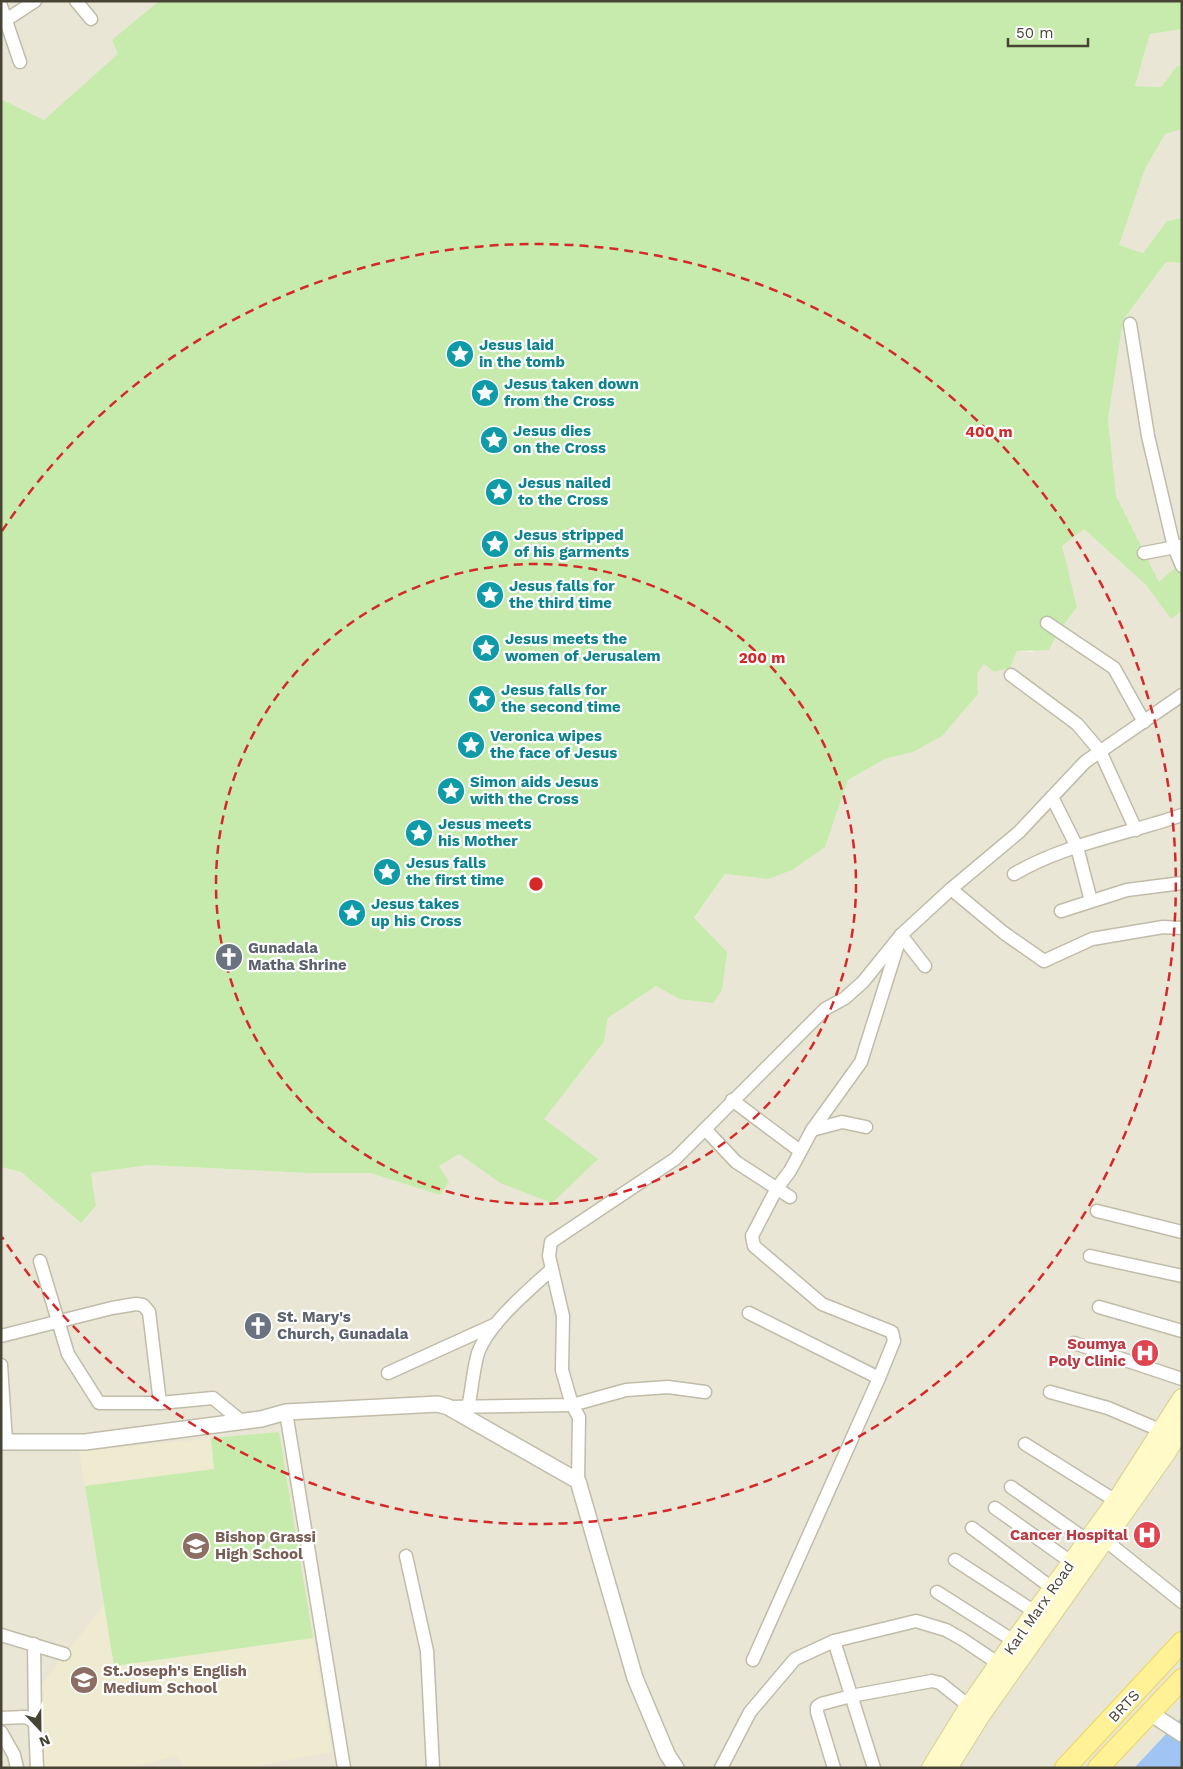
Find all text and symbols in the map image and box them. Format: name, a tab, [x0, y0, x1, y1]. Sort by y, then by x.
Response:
scale bar	[1008, 15, 1088, 47]
text: 50 m	[1016, 24, 1053, 42]
place label: Jesus laid in the tomb	[479, 336, 565, 371]
place icon: Jesus laid in the tomb	[445, 339, 475, 369]
place label: Jesus taken down from the Cross	[504, 375, 639, 410]
place icon: Jesus taken down from the Cross	[470, 378, 500, 408]
place label: Jesus dies on the Cross	[513, 422, 606, 457]
text: 400 m	[965, 423, 1013, 441]
place icon: Jesus dies on the Cross	[479, 425, 509, 455]
place label: Jesus nailed to the Cross	[518, 474, 611, 509]
place icon: Jesus nailed to the Cross	[484, 477, 514, 507]
place label: Jesus stripped of his garments	[514, 526, 629, 561]
place icon: Jesus stripped of his garments	[480, 529, 510, 559]
place label: Jesus falls for the third time	[509, 577, 615, 612]
place icon: Jesus falls for the third time	[475, 580, 505, 610]
place label: Jesus meets the women of Jerusalem	[505, 630, 661, 665]
place icon: Jesus meets the women of Jerusalem	[471, 633, 501, 663]
text: 200 m	[739, 649, 785, 667]
place label: Jesus falls for the second time	[501, 681, 621, 716]
place icon: Jesus falls for the second time	[467, 684, 497, 714]
place label: Veronica wipes the face of Jesus	[490, 727, 617, 762]
place icon: Veronica wipes the face of Jesus	[456, 730, 486, 760]
place label: Simon aids Jesus with the Cross	[470, 773, 598, 808]
place icon: Simon aids Jesus with the Cross	[436, 776, 466, 806]
place label: Jesus meets his Mother	[438, 815, 531, 850]
place icon: Jesus meets his Mother	[404, 818, 434, 848]
place label: Jesus falls the first time	[406, 854, 505, 889]
place icon: Jesus falls the first time	[372, 857, 402, 887]
centre of rings	[527, 875, 545, 893]
place label: Jesus takes up his Cross	[371, 895, 461, 930]
place icon: Jesus takes up his Cross	[337, 898, 367, 928]
place label: Gunadala Matha Shrine	[248, 939, 347, 974]
church icon: Gunadala Matha Shrine	[214, 942, 244, 972]
place label: St. Mary's Church, Gunadala	[277, 1308, 409, 1343]
church icon: St. Mary's Church, Gunadala	[243, 1311, 273, 1341]
place label: Soumya Poly Clinic	[1049, 1335, 1126, 1370]
hospital icon: Soumya Poly Clinic	[1130, 1338, 1160, 1368]
hospital icon: Cancer Hospital	[1132, 1520, 1162, 1550]
place label: Cancer Hospital	[1010, 1526, 1128, 1544]
place label: Bishop Grassi High School	[215, 1528, 316, 1563]
school or university icon: Bishop Grassi High School	[181, 1531, 211, 1561]
street label: Karl Marx Road	[1000, 1558, 1078, 1658]
place label: St.Joseph's English Medium School	[103, 1662, 247, 1697]
school or university icon: St.Joseph's English Medium School	[69, 1665, 99, 1695]
street label: BRTS	[1105, 1686, 1143, 1726]
north arrow	[15, 1704, 65, 1754]
text: N	[37, 1732, 53, 1750]

